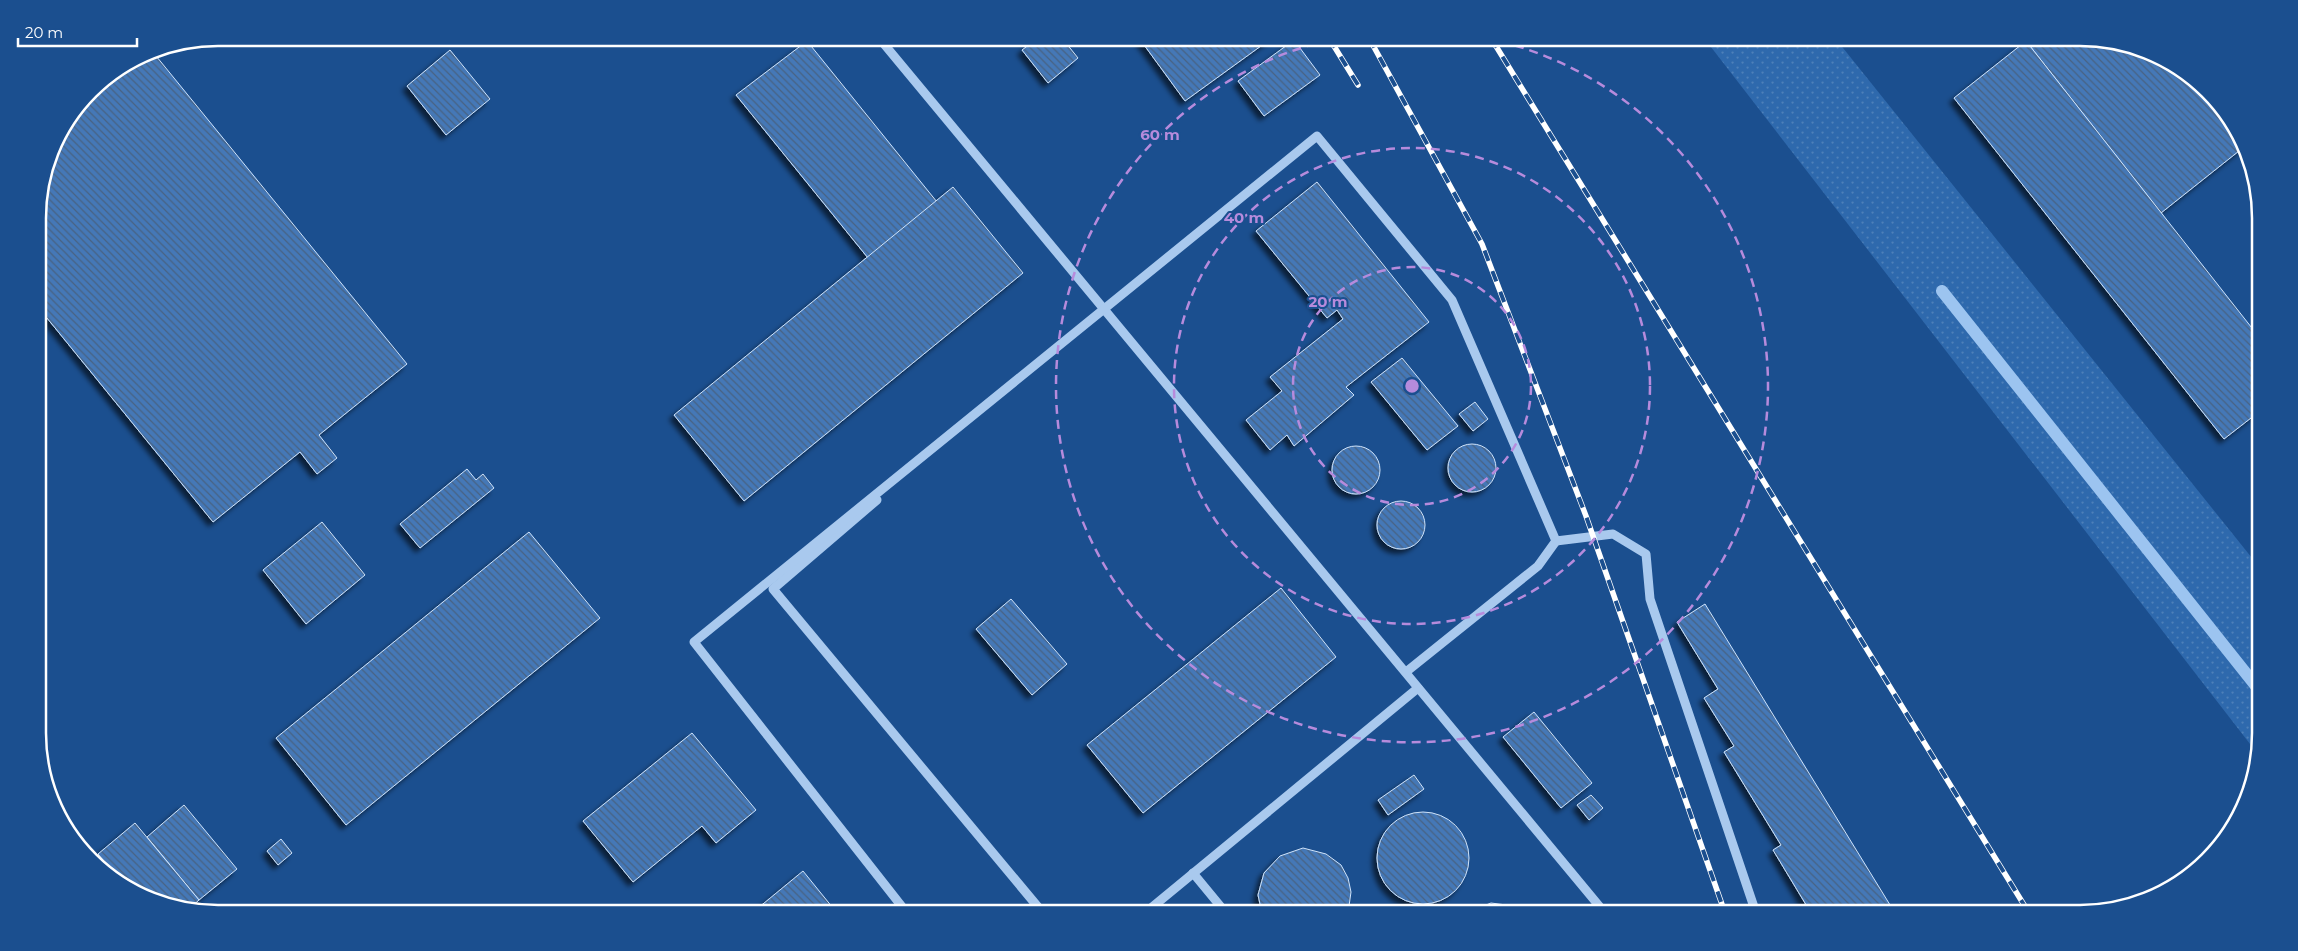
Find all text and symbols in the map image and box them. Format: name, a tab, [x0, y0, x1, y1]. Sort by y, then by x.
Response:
scale bar	[18, 15, 136, 47]
text: 20 m	[25, 23, 63, 42]
text: 60 m	[1140, 125, 1180, 144]
text: 40 m	[1224, 208, 1264, 227]
text: 20 m	[1308, 292, 1348, 311]
centre of rings	[1403, 377, 1421, 395]

